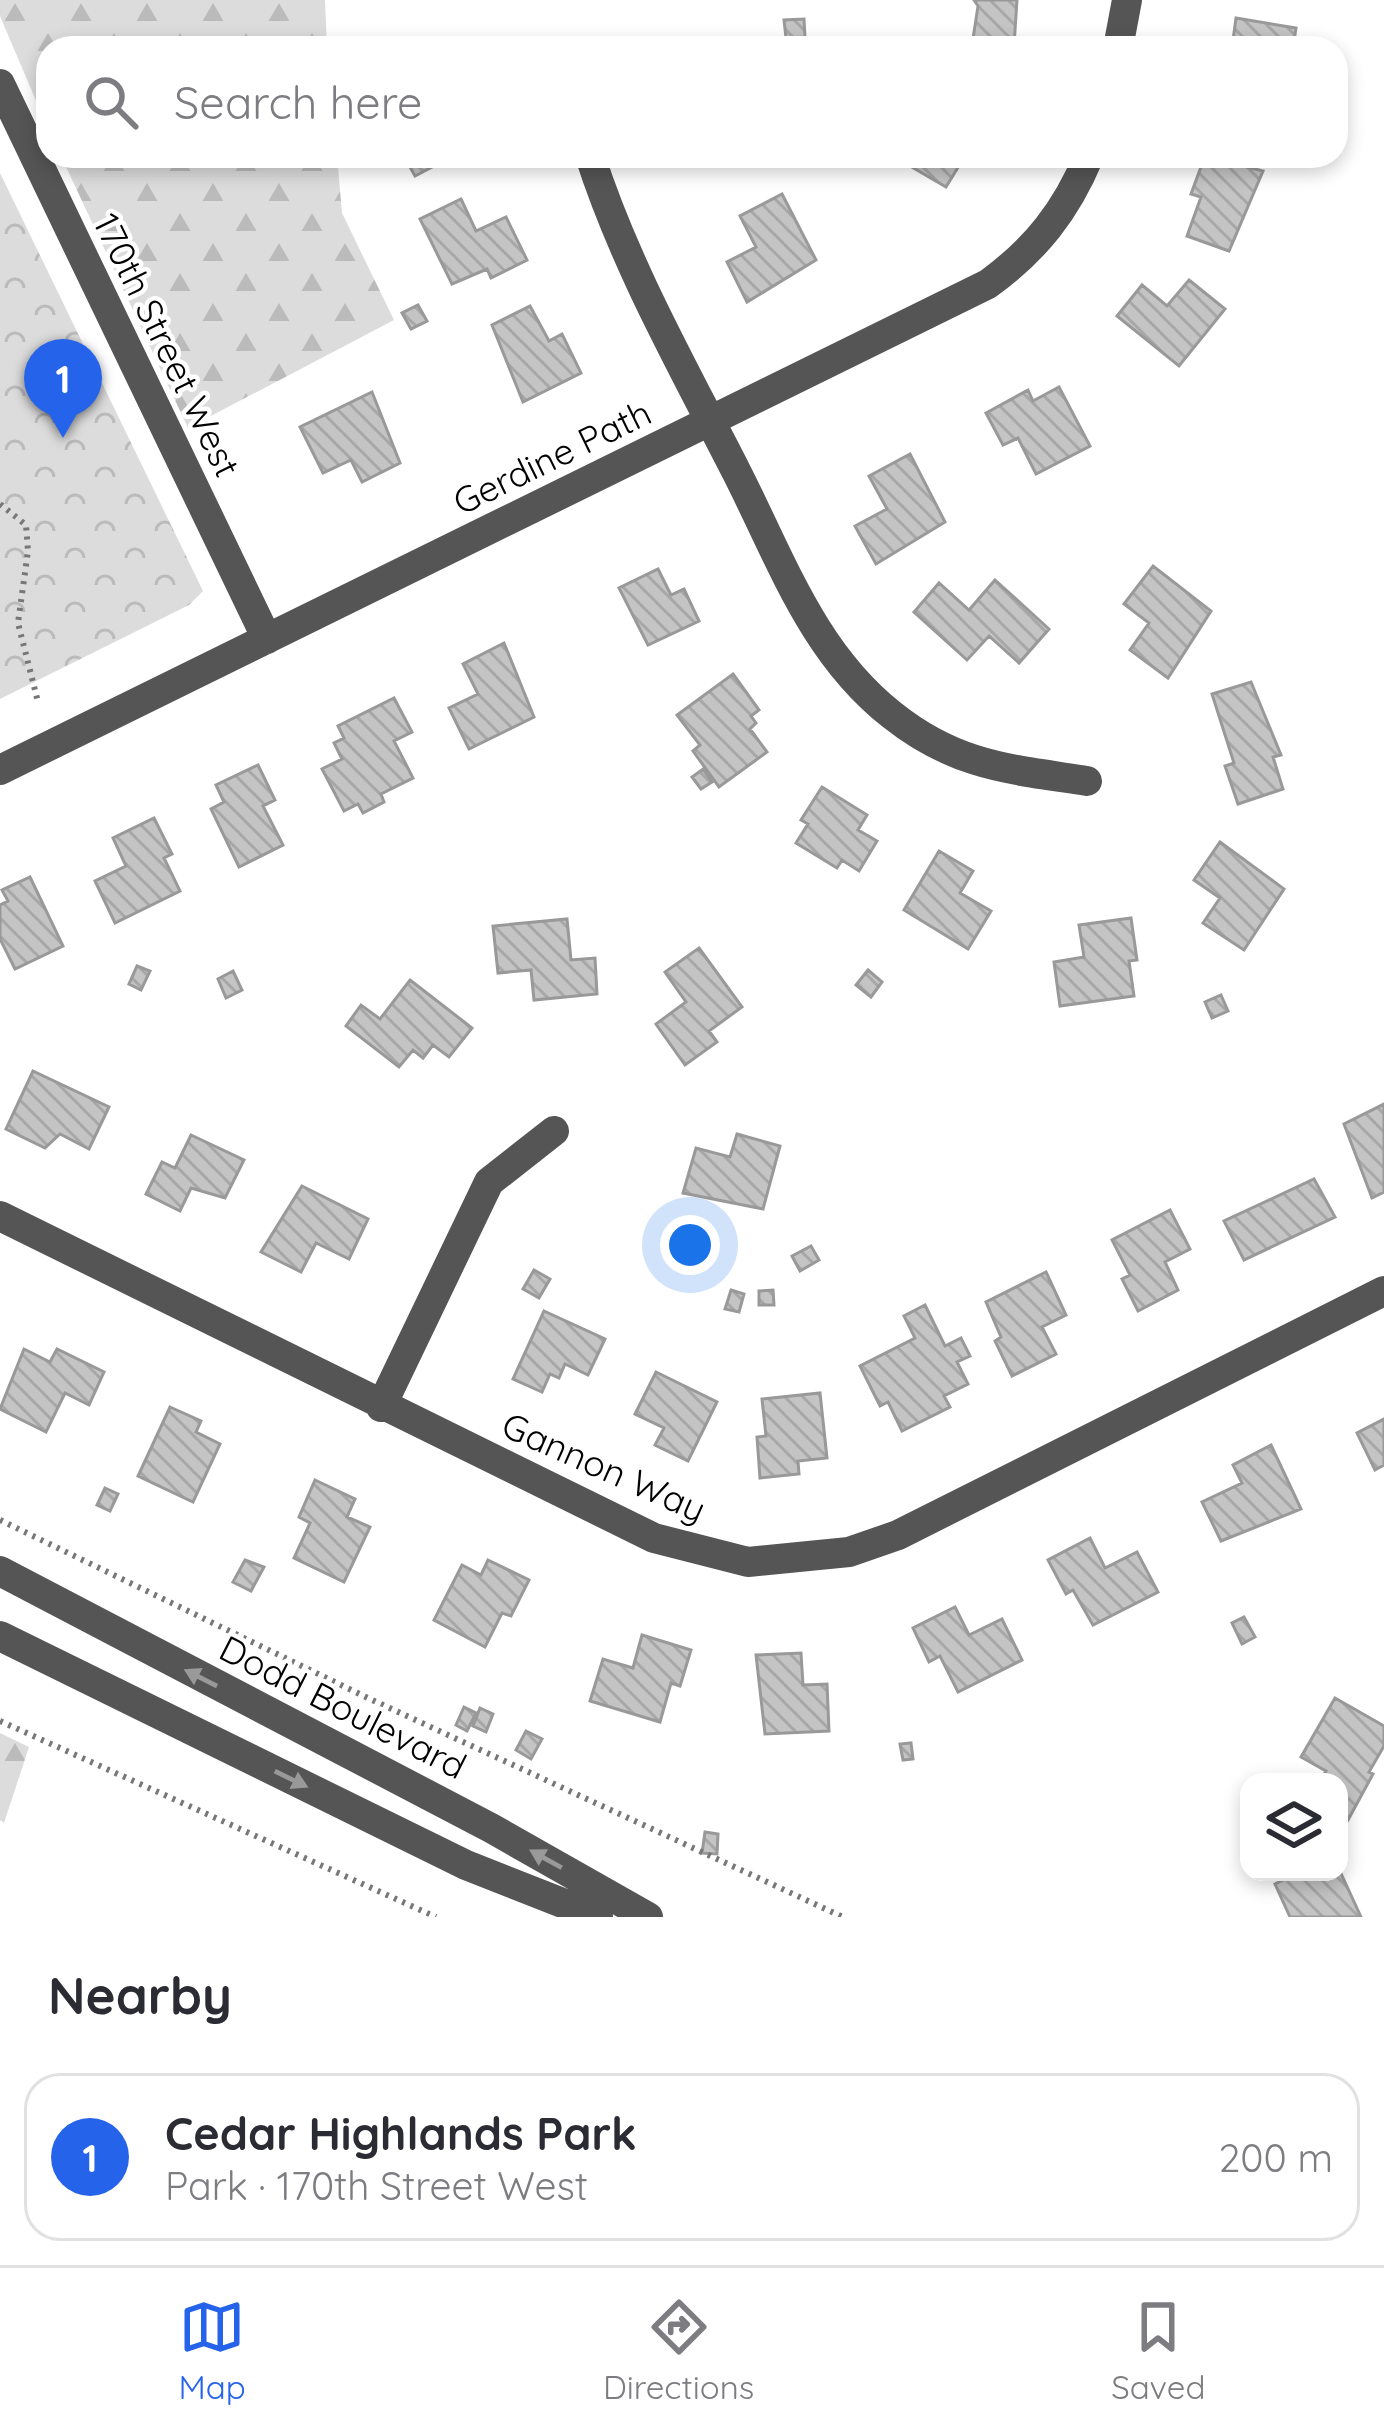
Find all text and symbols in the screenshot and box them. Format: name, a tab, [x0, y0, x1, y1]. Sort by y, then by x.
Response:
search box	[36, 36, 1348, 168]
icon: search	[78, 69, 144, 135]
text: Search here	[174, 74, 422, 130]
street label: 170th Street West	[84, 206, 251, 484]
pin: 1	[24, 339, 102, 438]
street label: Gerdine Path	[445, 389, 658, 524]
your location	[660, 1215, 720, 1275]
street label: Gannon Way	[495, 1402, 713, 1531]
street label: Dodd Boulevard	[212, 1625, 474, 1788]
one-way arrow	[184, 1668, 219, 1688]
one-way arrow	[274, 1769, 309, 1789]
map controls	[1240, 1773, 1348, 1881]
button: layers	[1240, 1773, 1348, 1881]
one-way arrow	[530, 1850, 563, 1871]
text: Nearby	[48, 1963, 232, 2027]
text: Cedar Highlands Park	[165, 2105, 637, 2161]
text: 1	[82, 2133, 98, 2182]
text: 200 m	[1219, 2133, 1333, 2182]
text: Park · 170th Street West	[165, 2161, 588, 2210]
tab: Map	[179, 2294, 246, 2407]
tab: Directions	[603, 2294, 754, 2407]
tab: Saved	[1111, 2294, 1205, 2407]

